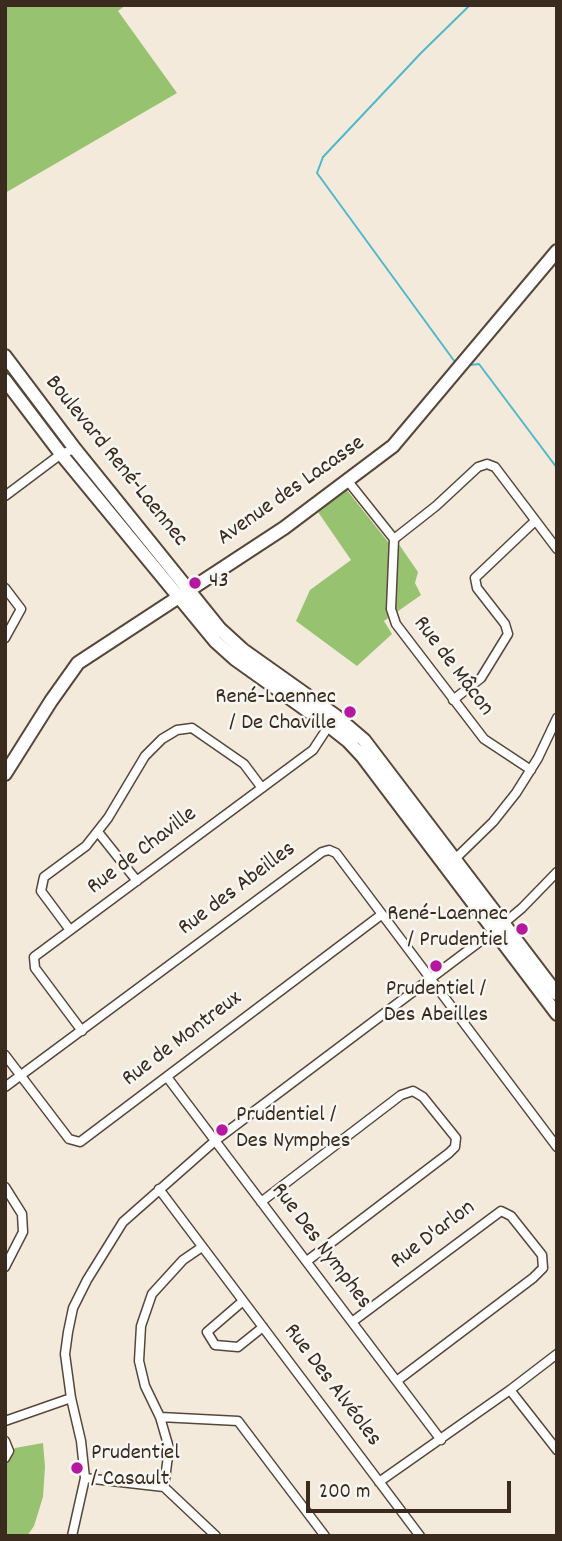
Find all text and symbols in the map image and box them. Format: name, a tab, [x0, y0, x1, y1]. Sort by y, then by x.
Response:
street label: Boulevard René-Laennec	[37, 371, 193, 553]
street label: Avenue des Lacasse	[213, 431, 371, 553]
place label: 43	[209, 569, 229, 597]
marker: 43	[187, 575, 203, 591]
street label: Rue de Mâcon	[406, 612, 498, 722]
place label: René-Laennec / De Chaville	[215, 685, 336, 739]
marker: René-Laennec / De Chaville	[342, 704, 358, 720]
street label: Rue de Chaville	[83, 802, 203, 902]
street label: Rue des Abeilles	[174, 837, 302, 943]
place label: René-Laennec / Prudentiel	[387, 902, 508, 956]
marker: René-Laennec / Prudentiel	[514, 921, 530, 937]
marker: Prudentiel / Des Abeilles	[428, 958, 444, 974]
place label: Prudentiel / Des Abeilles	[384, 977, 488, 1031]
street label: Rue de Montreux	[118, 986, 248, 1094]
place label: Prudentiel / Des Nymphes	[236, 1103, 350, 1157]
marker: Prudentiel / Des Nymphes	[214, 1122, 230, 1138]
street label: Rue Des Nymphes	[264, 1178, 376, 1316]
street label: Rue D'arlon	[386, 1195, 482, 1277]
street label: Rue Des Alvéoles	[276, 1319, 386, 1453]
place label: Prudentiel / Casault	[91, 1441, 180, 1495]
marker: Prudentiel / Casault	[69, 1460, 85, 1476]
scale bar	[310, 1468, 515, 1512]
text: 200 m	[319, 1478, 370, 1508]

